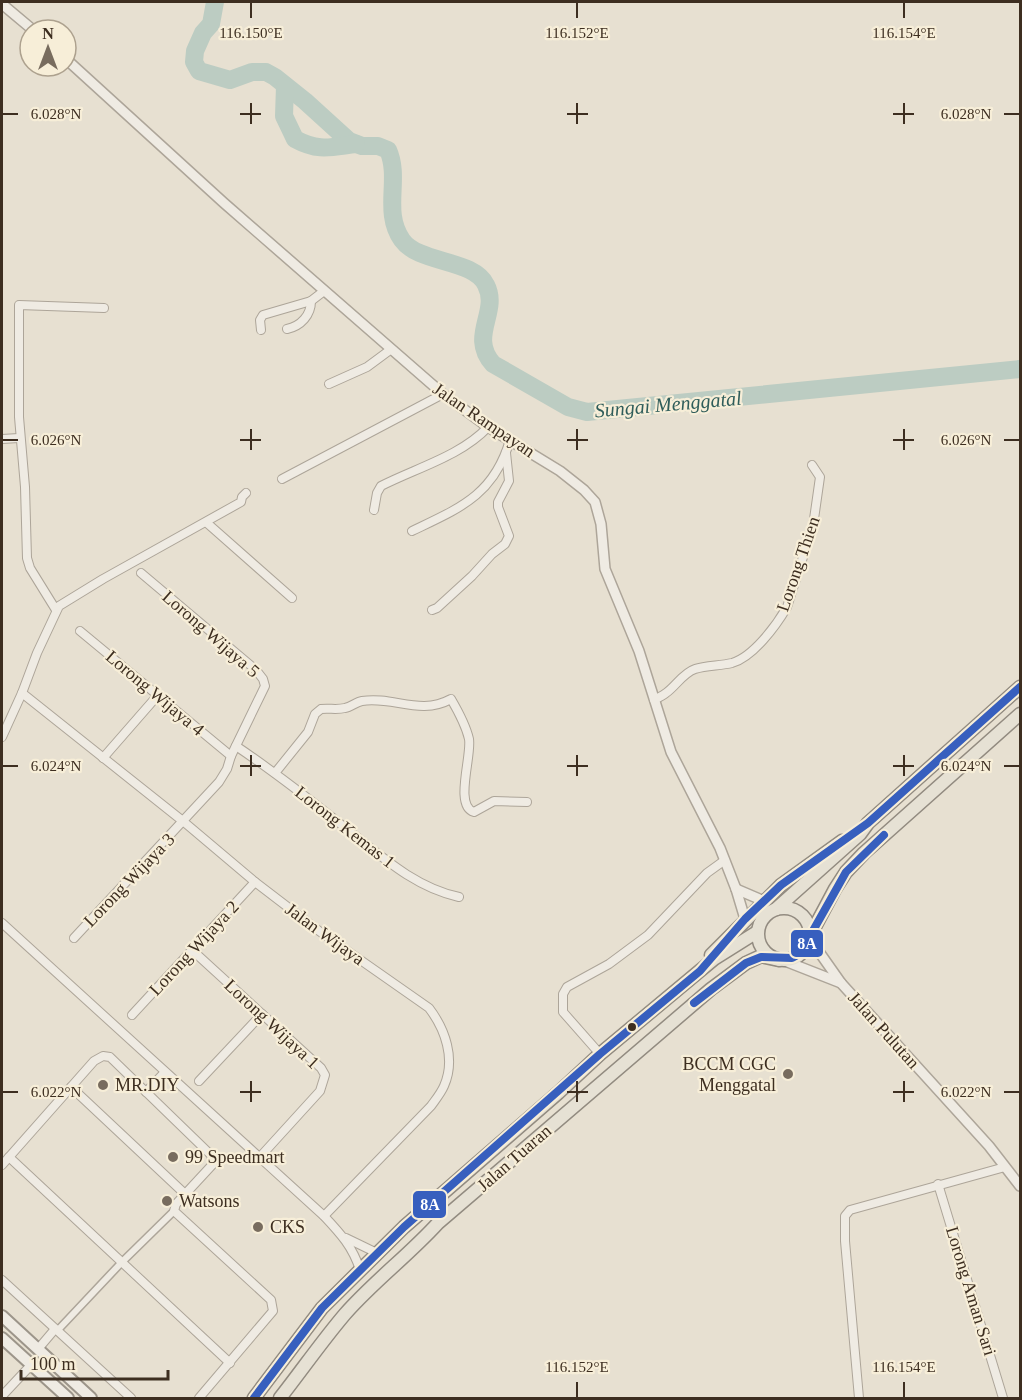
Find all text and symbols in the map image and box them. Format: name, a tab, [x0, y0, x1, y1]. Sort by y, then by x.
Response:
north arrow	[18, 18, 78, 78]
text: N	[42, 25, 54, 42]
text: 116.150°E	[219, 25, 283, 41]
text: 116.152°E	[545, 25, 609, 41]
text: 116.154°E	[872, 25, 936, 41]
text: 6.028°N	[31, 106, 81, 122]
text: 6.028°N	[941, 106, 991, 122]
street label: Jalan Rampayan	[429, 379, 539, 461]
water label: Sungai Menggatal	[594, 387, 743, 422]
text: 6.026°N	[31, 432, 81, 448]
text: 6.026°N	[941, 432, 991, 448]
street label: Lorong Thien	[772, 514, 824, 614]
street label: Lorong Wijaya 5	[158, 586, 264, 682]
street label: Lorong Wijaya 4	[102, 646, 208, 740]
text: 6.024°N	[31, 758, 81, 774]
text: 6.024°N	[941, 758, 991, 774]
street label: Lorong Kemas 1	[291, 782, 399, 872]
street label: Lorong Wijaya 3	[79, 829, 179, 931]
street label: Lorong Wijaya 2	[145, 897, 243, 999]
street label: Jalan Wijaya	[282, 899, 368, 969]
line badge: 8A	[790, 929, 824, 958]
text: 8A	[797, 935, 817, 952]
street label: Lorong Wijaya 1	[221, 975, 323, 1073]
street label: Jalan Pulutan	[844, 987, 924, 1073]
unlabelled marker	[626, 1021, 638, 1033]
place label: BCCM CGC Menggatal	[682, 1054, 776, 1095]
marker: BCCM CGC Menggatal	[781, 1067, 795, 1081]
place label: MR.DIY	[115, 1075, 180, 1095]
marker: MR.DIY	[96, 1078, 110, 1092]
text: 6.022°N	[31, 1084, 81, 1100]
text: 6.022°N	[941, 1084, 991, 1100]
street label: Jalan Tuaran	[473, 1120, 555, 1196]
place label: 99 Speedmart	[185, 1147, 284, 1167]
marker: 99 Speedmart	[166, 1150, 180, 1164]
line badge: 8A	[412, 1190, 447, 1219]
place label: Watsons	[179, 1191, 240, 1211]
marker: Watsons	[160, 1194, 174, 1208]
text: 8A	[420, 1196, 440, 1213]
place label: CKS	[270, 1217, 305, 1237]
marker: CKS	[251, 1220, 265, 1234]
street label: Lorong Aman Sari	[942, 1224, 1000, 1358]
scale bar	[21, 1343, 168, 1381]
text: 100 m	[30, 1354, 76, 1374]
text: 116.152°E	[545, 1359, 609, 1375]
text: 116.154°E	[872, 1359, 936, 1375]

